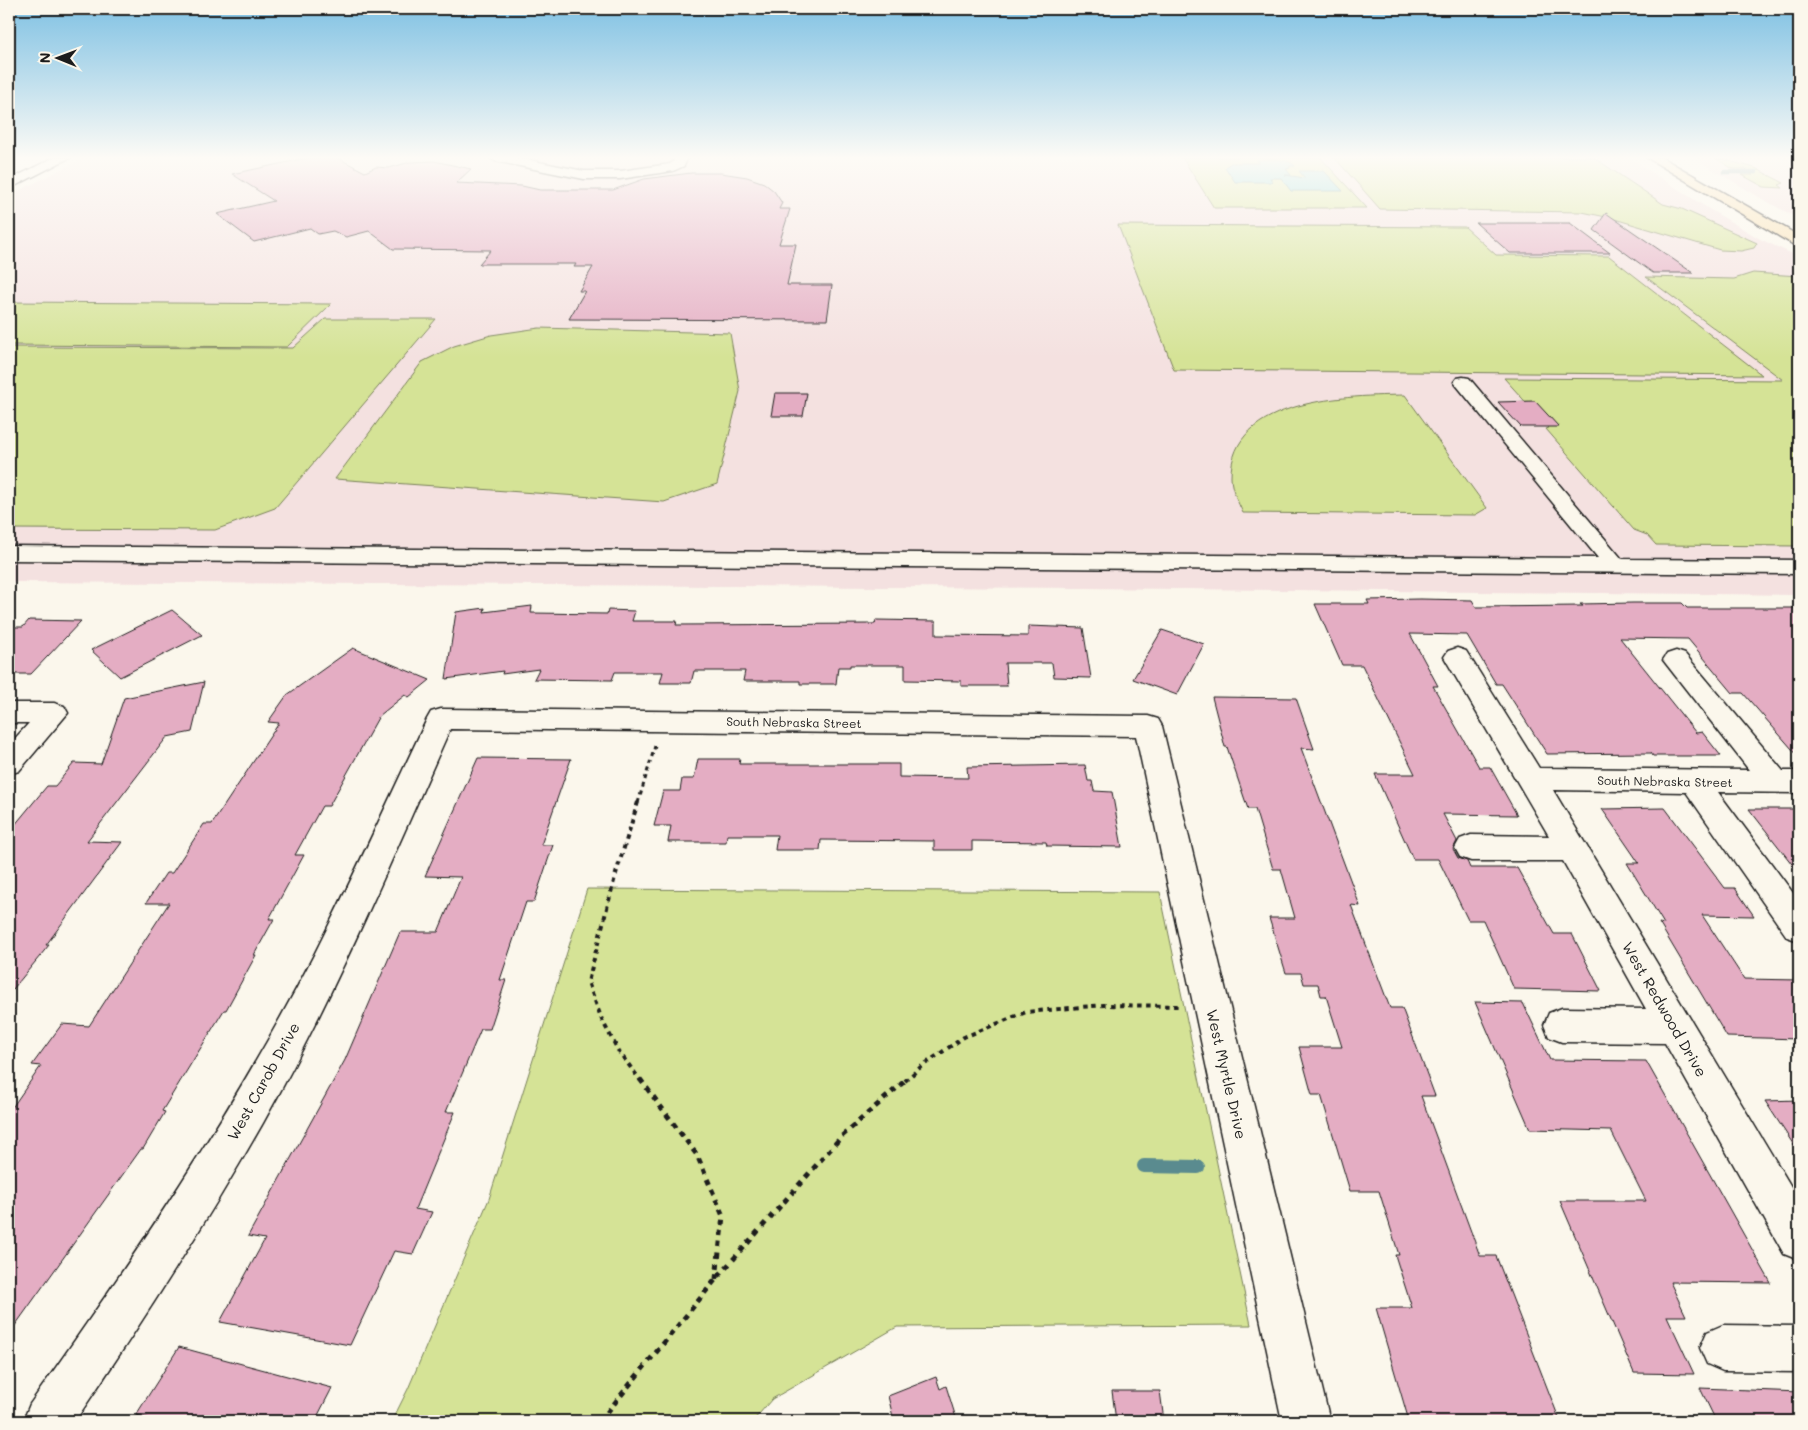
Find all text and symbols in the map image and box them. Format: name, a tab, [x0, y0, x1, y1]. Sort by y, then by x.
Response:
north arrow	[32, 32, 82, 82]
text: N	[35, 52, 54, 63]
street label: South Nebraska Street	[726, 713, 862, 731]
street label: South Nebraska Street	[1597, 772, 1733, 790]
street label: West Redwood Drive	[1618, 938, 1712, 1080]
street label: West Myrtle Drive	[1202, 1007, 1252, 1141]
street label: West Carob Drive	[222, 1019, 304, 1143]

